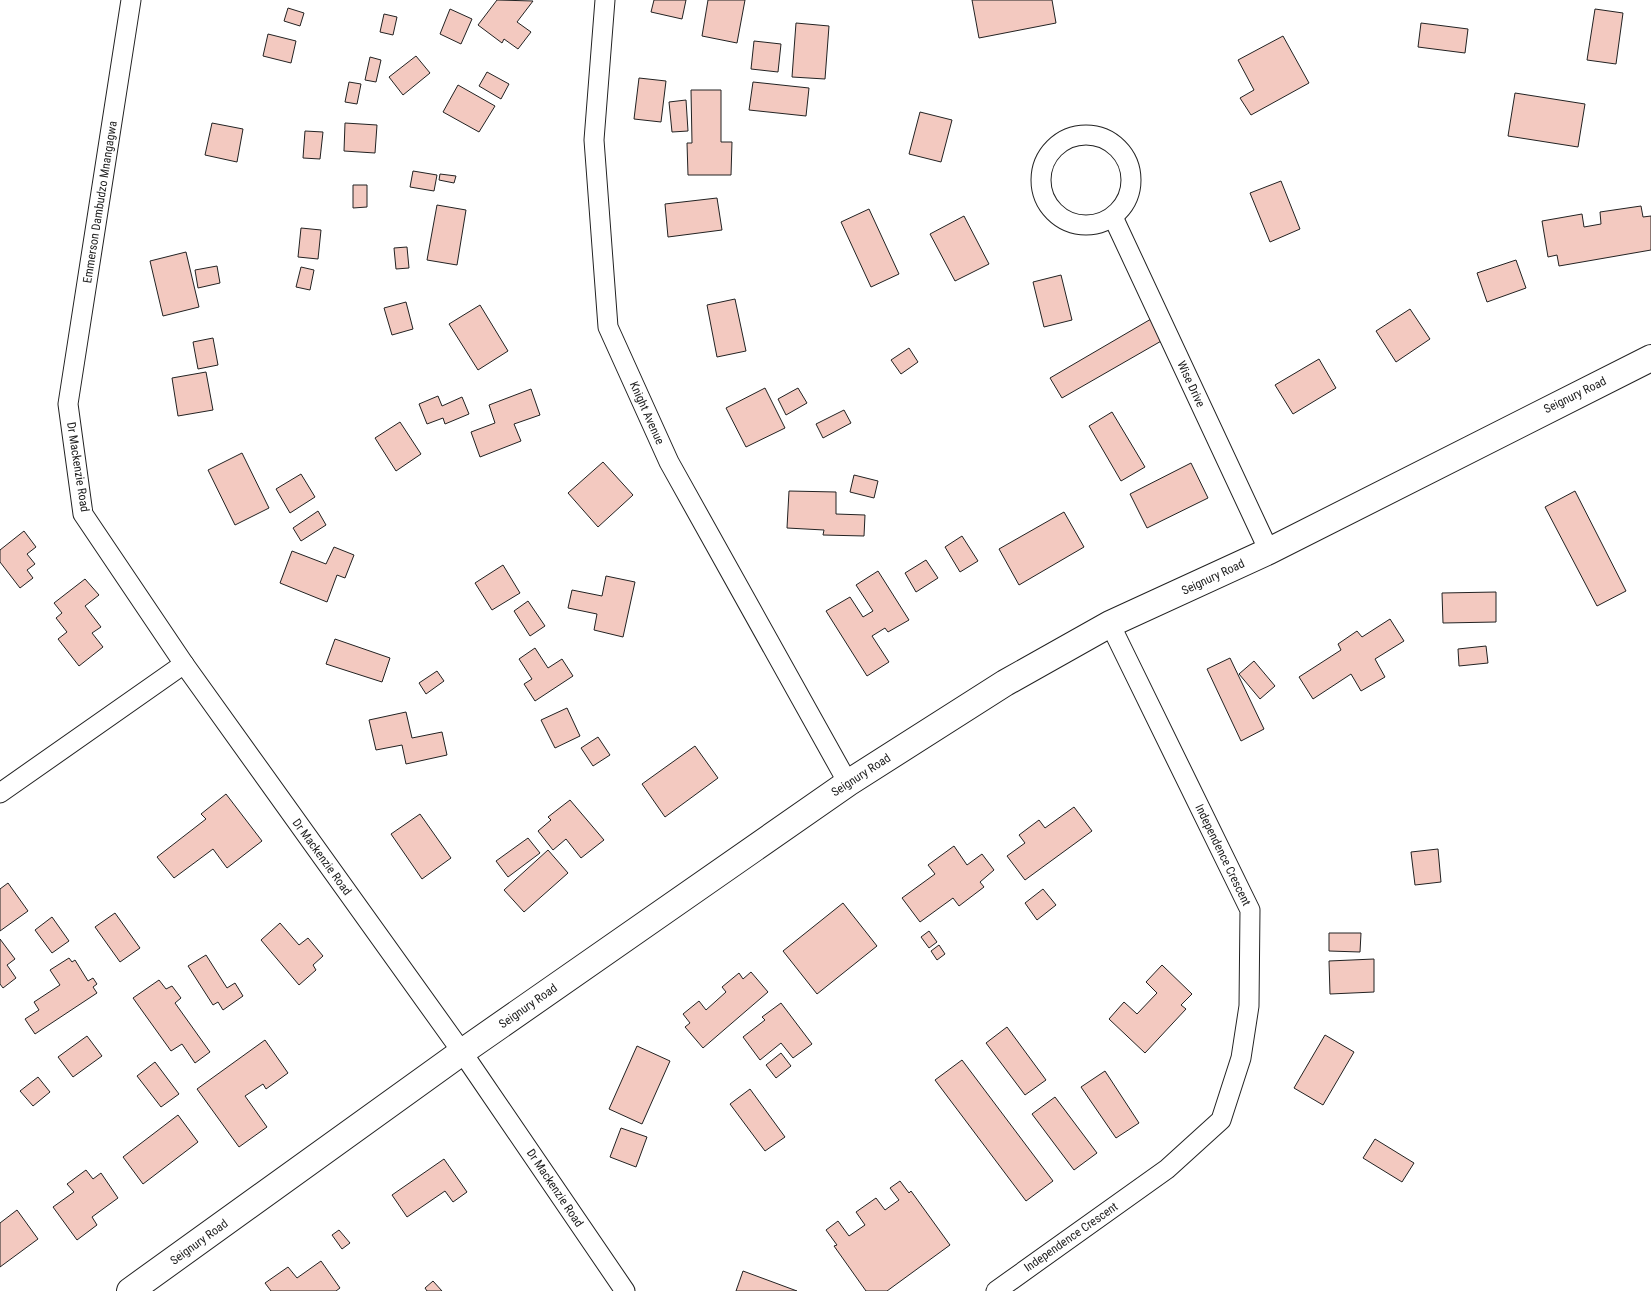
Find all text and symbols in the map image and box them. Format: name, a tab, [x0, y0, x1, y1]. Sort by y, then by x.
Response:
street label: Emmerson Dambudzo Mnangagwa	[80, 120, 120, 284]
street label: Wise Drive	[1174, 359, 1208, 410]
street label: Seignury Road	[1541, 374, 1609, 416]
street label: Knight Avenue	[627, 379, 667, 447]
street label: Dr Mackenzie Road	[64, 421, 92, 513]
street label: Seignury Road	[1179, 556, 1247, 598]
street label: Seignury Road	[829, 751, 893, 799]
street label: Independence Crescent	[1192, 802, 1254, 908]
street label: Dr Mackenzie Road	[290, 816, 354, 898]
street label: Seignury Road	[496, 981, 560, 1031]
street label: Dr Mackenzie Road	[524, 1146, 586, 1230]
street label: Independence Crescent	[1022, 1199, 1121, 1275]
street label: Seignury Road	[167, 1216, 231, 1268]

